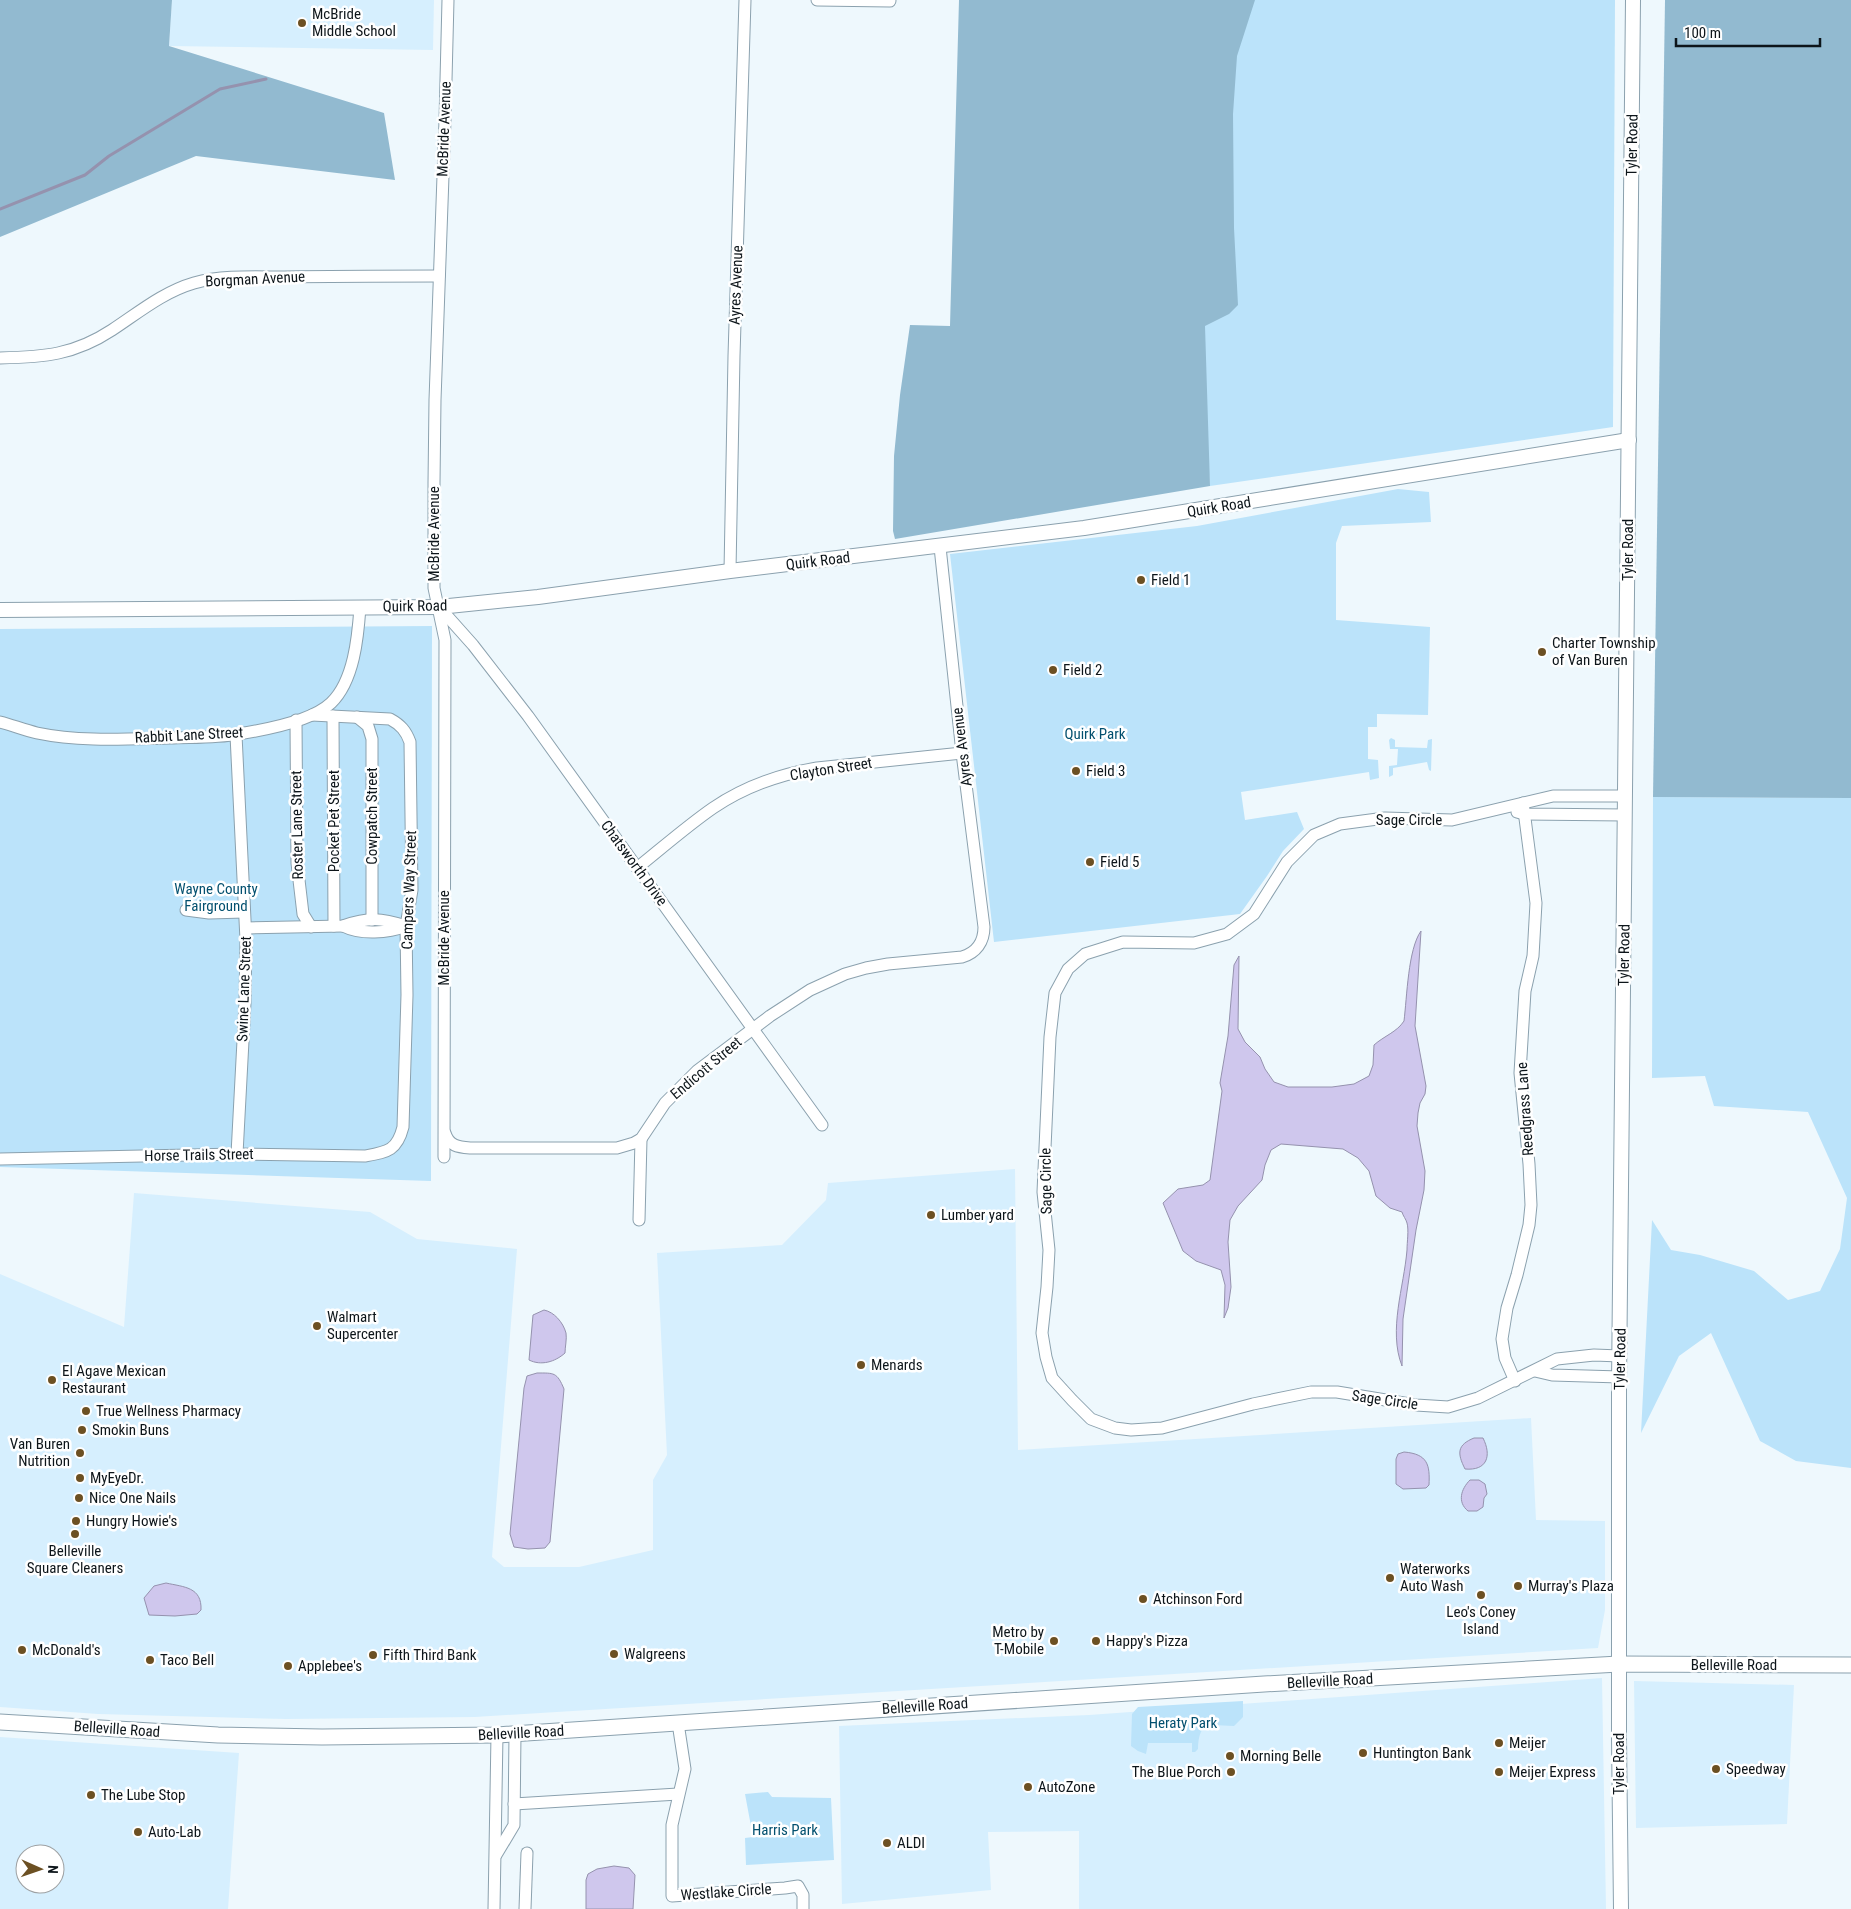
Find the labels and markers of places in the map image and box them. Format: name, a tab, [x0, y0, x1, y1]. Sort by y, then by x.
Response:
place label: McBride Middle School	[312, 5, 396, 40]
marker: McBride Middle School	[296, 17, 308, 29]
place label: Field 1	[1151, 571, 1190, 589]
marker: Field 1	[1135, 574, 1147, 586]
place label: Charter Township of Van Buren	[1552, 634, 1656, 669]
marker: Charter Township of Van Buren	[1536, 646, 1548, 658]
place label: Field 2	[1063, 661, 1102, 679]
marker: Field 2	[1047, 664, 1059, 676]
place label: Field 3	[1086, 762, 1125, 780]
marker: Field 3	[1070, 765, 1082, 777]
place label: Field 5	[1100, 853, 1139, 871]
marker: Field 5	[1084, 856, 1096, 868]
place label: Lumber yard	[941, 1206, 1014, 1224]
marker: Lumber yard	[925, 1209, 937, 1221]
place label: Walmart Supercenter	[327, 1308, 399, 1343]
marker: Walmart Supercenter	[311, 1320, 323, 1332]
place label: Menards	[871, 1356, 923, 1374]
marker: Menards	[855, 1359, 867, 1371]
place label: El Agave Mexican Restaurant	[62, 1362, 166, 1397]
marker: El Agave Mexican Restaurant	[46, 1374, 58, 1386]
place label: True Wellness Pharmacy	[96, 1402, 241, 1420]
marker: True Wellness Pharmacy	[80, 1405, 92, 1417]
place label: Smokin Buns	[92, 1421, 169, 1439]
marker: Smokin Buns	[76, 1424, 88, 1436]
place label: Van Buren Nutrition	[10, 1435, 70, 1470]
marker: Van Buren Nutrition	[74, 1447, 86, 1459]
place label: MyEyeDr.	[90, 1469, 144, 1487]
marker: MyEyeDr.	[74, 1472, 86, 1484]
place label: Nice One Nails	[89, 1489, 176, 1507]
marker: Nice One Nails	[73, 1492, 85, 1504]
place label: Hungry Howie's	[86, 1512, 178, 1530]
marker: Hungry Howie's	[70, 1515, 82, 1527]
marker: Belleville Square Cleaners	[69, 1528, 81, 1540]
place label: Belleville Square Cleaners	[27, 1542, 123, 1577]
place label: Waterworks Auto Wash	[1400, 1560, 1470, 1595]
marker: Waterworks Auto Wash	[1384, 1572, 1396, 1584]
place label: Murray's Plaza	[1528, 1577, 1614, 1595]
marker: Murray's Plaza	[1512, 1580, 1524, 1592]
marker: Leo's Coney Island	[1475, 1589, 1487, 1601]
place label: Atchinson Ford	[1153, 1590, 1242, 1608]
marker: Atchinson Ford	[1137, 1593, 1149, 1605]
place label: Leo's Coney Island	[1446, 1603, 1516, 1638]
place label: Metro by T-Mobile	[992, 1623, 1044, 1658]
place label: Happy's Pizza	[1106, 1632, 1188, 1650]
marker: Metro by T-Mobile	[1048, 1635, 1060, 1647]
marker: Happy's Pizza	[1090, 1635, 1102, 1647]
place label: McDonald's	[32, 1641, 101, 1659]
marker: McDonald's	[16, 1644, 28, 1656]
place label: Walgreens	[624, 1645, 686, 1663]
place label: Fifth Third Bank	[383, 1646, 477, 1664]
marker: Walgreens	[608, 1648, 620, 1660]
marker: Fifth Third Bank	[367, 1649, 379, 1661]
place label: Taco Bell	[160, 1651, 214, 1669]
marker: Taco Bell	[144, 1654, 156, 1666]
place label: Applebee's	[298, 1657, 362, 1675]
marker: Applebee's	[282, 1660, 294, 1672]
place label: Meijer	[1509, 1734, 1546, 1752]
marker: Meijer	[1493, 1737, 1505, 1749]
place label: Huntington Bank	[1373, 1744, 1472, 1762]
place label: Morning Belle	[1240, 1747, 1321, 1765]
marker: Huntington Bank	[1357, 1747, 1369, 1759]
marker: Morning Belle	[1224, 1750, 1236, 1762]
place label: Speedway	[1726, 1760, 1786, 1778]
place label: The Blue Porch	[1132, 1763, 1221, 1781]
place label: Meijer Express	[1509, 1763, 1596, 1781]
marker: Speedway	[1710, 1763, 1722, 1775]
marker: The Blue Porch	[1225, 1766, 1237, 1778]
marker: Meijer Express	[1493, 1766, 1505, 1778]
place label: AutoZone	[1038, 1778, 1095, 1796]
marker: AutoZone	[1022, 1781, 1034, 1793]
place label: The Lube Stop	[101, 1786, 185, 1804]
marker: The Lube Stop	[85, 1789, 97, 1801]
place label: Auto-Lab	[148, 1823, 201, 1841]
marker: Auto-Lab	[132, 1826, 144, 1838]
place label: ALDI	[897, 1834, 925, 1852]
marker: ALDI	[881, 1837, 893, 1849]

